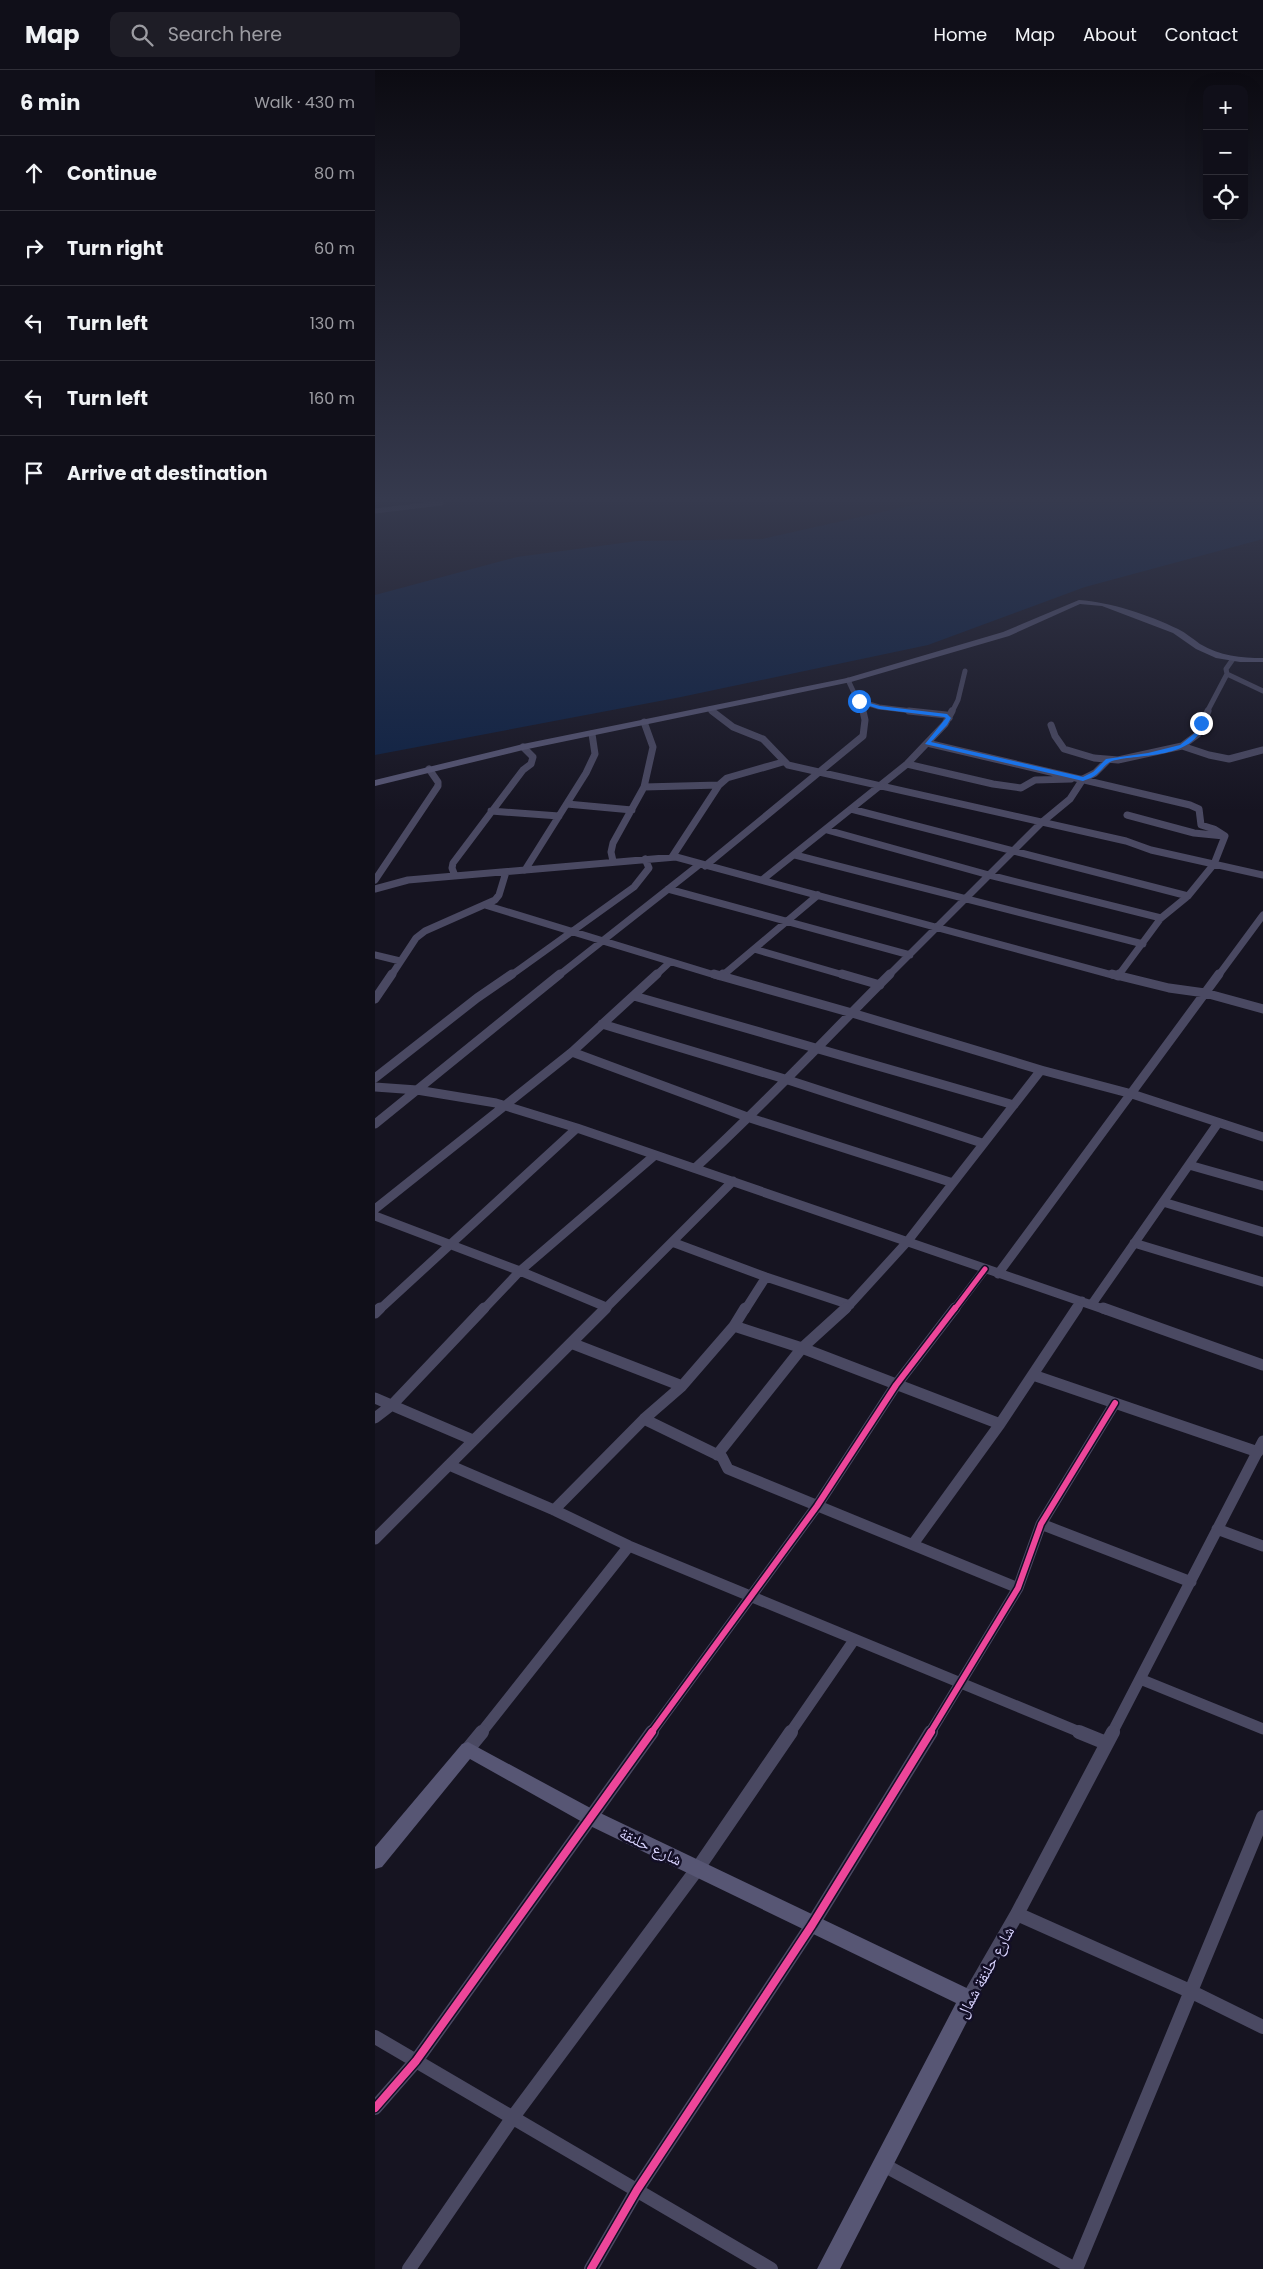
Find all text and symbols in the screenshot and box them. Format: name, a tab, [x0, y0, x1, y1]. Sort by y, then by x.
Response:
search box	[110, 12, 460, 57]
text: Map	[25, 18, 80, 51]
icon: search	[128, 21, 156, 49]
text: Search here	[168, 21, 282, 48]
text: Home	[933, 22, 987, 47]
text: Map	[1015, 22, 1055, 47]
text: About	[1083, 22, 1137, 47]
text: Contact	[1165, 22, 1238, 47]
map controls	[1203, 85, 1248, 220]
button: +	[1203, 85, 1248, 130]
text: 6 min	[20, 88, 80, 117]
text: Walk · 430 m	[254, 91, 355, 114]
button: −	[1203, 130, 1248, 175]
icon: ahead	[20, 159, 48, 187]
text: Continue	[67, 160, 157, 187]
text: 80 m	[314, 162, 355, 185]
button: locate	[1203, 175, 1248, 220]
icon: right	[20, 234, 48, 262]
text: Turn right	[67, 235, 163, 262]
text: 60 m	[314, 237, 355, 260]
icon: left	[20, 309, 48, 337]
text: Turn left	[67, 310, 148, 337]
text: 130 m	[310, 312, 355, 335]
icon: left	[20, 384, 48, 412]
text: Turn left	[67, 385, 148, 412]
text: 160 m	[309, 387, 355, 410]
icon: arrive	[20, 459, 48, 487]
text: Arrive at destination	[67, 460, 268, 487]
route start	[848, 690, 871, 713]
route end	[1190, 712, 1213, 735]
street label: شارع حلنقة	[616, 1821, 686, 1871]
street label: شارع حلنقة شمال	[951, 1922, 1020, 2022]

